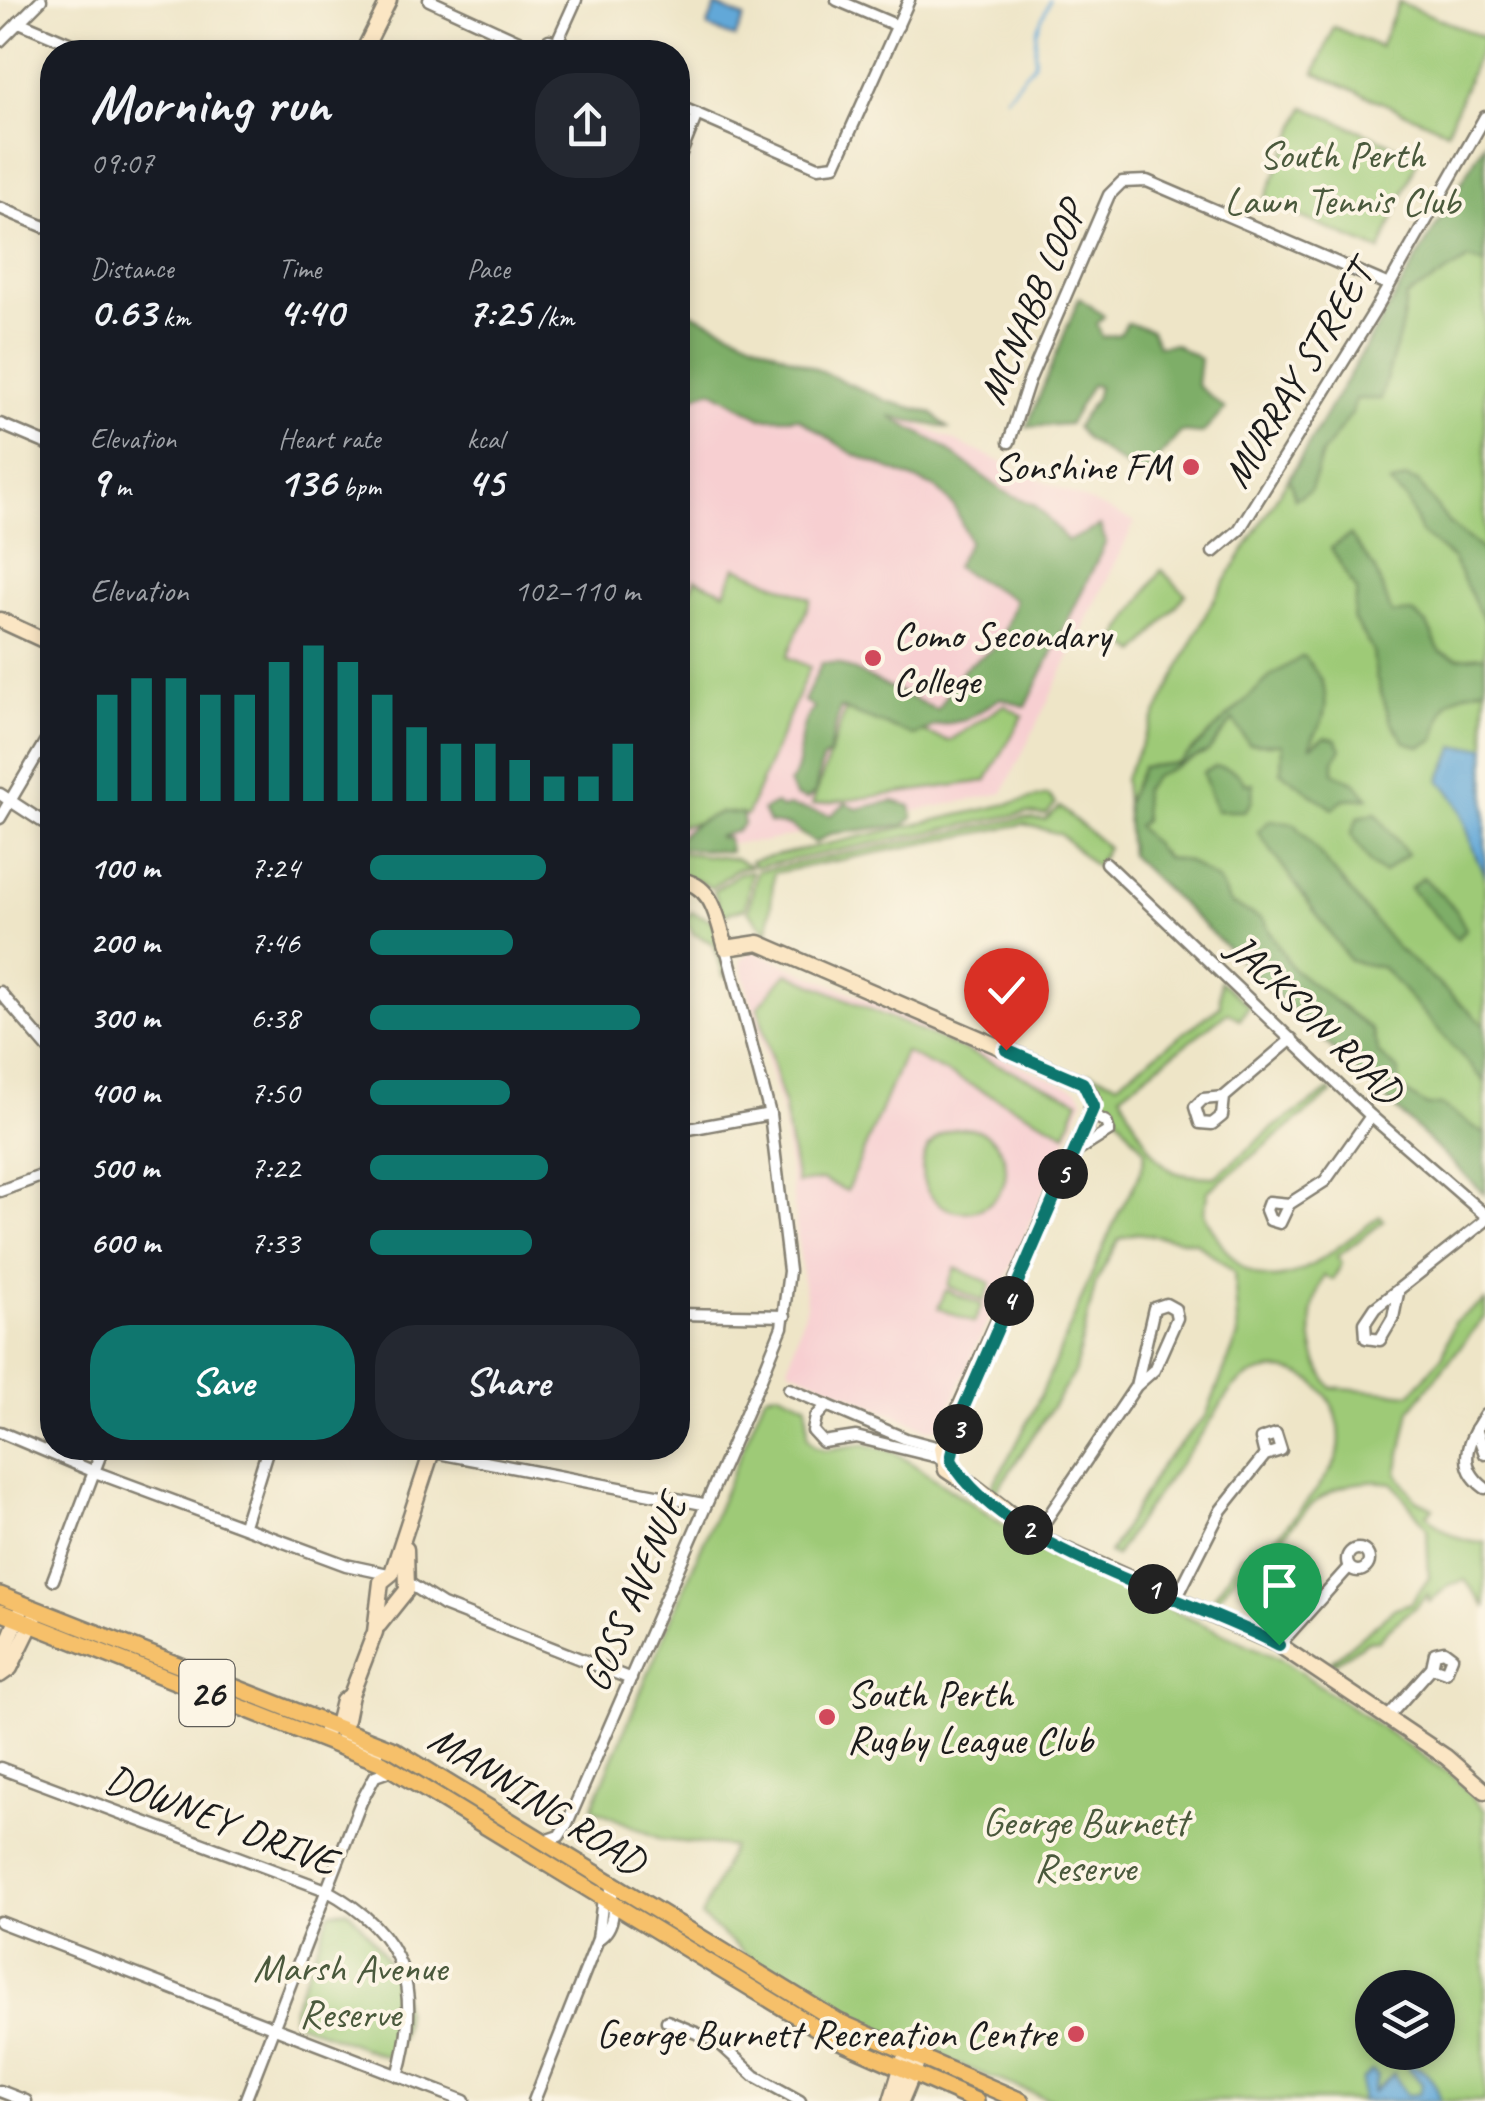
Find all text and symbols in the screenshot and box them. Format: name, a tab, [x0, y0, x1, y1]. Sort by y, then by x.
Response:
text: Morning run	[90, 69, 330, 139]
button: share	[535, 73, 640, 178]
park label: South Perth Lawn Tennis Club	[1224, 130, 1462, 226]
text: 09:07	[90, 142, 154, 183]
street label: MCNABB LOOP	[967, 189, 1099, 412]
street label: MURRAY STREET	[1211, 245, 1390, 496]
text: Distance	[90, 251, 174, 286]
text: Time	[278, 251, 321, 286]
text: Pace	[467, 251, 510, 286]
text: 0.63	[90, 286, 156, 339]
text: 4:40	[278, 286, 343, 339]
text: 7:25	[467, 286, 531, 339]
text: km	[156, 299, 190, 334]
text: /km	[531, 299, 574, 334]
text: Elevation	[90, 421, 176, 456]
text: Heart rate	[278, 421, 380, 456]
text: kcal	[467, 421, 504, 456]
place label: Sonshine FM	[994, 442, 1174, 492]
text: 9	[90, 456, 108, 509]
text: 136	[278, 456, 336, 509]
text: 45	[467, 456, 504, 509]
marker: Sonshine FM	[1180, 456, 1202, 478]
text: m	[108, 469, 131, 504]
text: bpm	[336, 469, 381, 504]
text: Elevation	[90, 570, 188, 611]
text: 102–110 m	[514, 570, 640, 611]
place label: Como Secondary College	[893, 610, 1114, 706]
marker: Como Secondary College	[862, 647, 884, 669]
text: 100 m	[90, 847, 159, 888]
text: 7:24	[250, 847, 300, 888]
text: 200 m	[90, 922, 159, 963]
text: 7:46	[250, 922, 300, 963]
street label: JACKSON ROAD	[1216, 922, 1415, 1117]
pin	[964, 948, 1049, 1051]
icon: check	[979, 963, 1034, 1018]
text: 300 m	[90, 997, 159, 1038]
text: 6:38	[250, 997, 300, 1038]
text: 400 m	[90, 1072, 159, 1113]
text: 7:50	[250, 1072, 300, 1113]
text: 500 m	[90, 1147, 159, 1188]
text: 7:22	[250, 1147, 300, 1188]
pin: 5	[1038, 1149, 1088, 1199]
text: 5	[1057, 1156, 1069, 1191]
text: 600 m	[90, 1222, 160, 1263]
text: 7:33	[250, 1222, 300, 1263]
pin: 4	[984, 1276, 1034, 1326]
text: 4	[1003, 1283, 1015, 1318]
button: Save	[90, 1325, 355, 1440]
button: Share	[375, 1325, 640, 1440]
pin: 3	[933, 1404, 983, 1454]
text: 3	[952, 1411, 964, 1446]
street label: GOSS AVENUE	[570, 1482, 700, 1699]
pin: 2	[1003, 1505, 1053, 1555]
text: 2	[1022, 1512, 1034, 1547]
pin	[1237, 1543, 1322, 1646]
icon: arrive	[1252, 1558, 1307, 1613]
pin: 1	[1128, 1564, 1178, 1614]
text: 1	[1147, 1571, 1159, 1606]
road number: 26	[180, 1660, 234, 1726]
place label: South Perth Rugby League Club	[847, 1669, 1096, 1765]
marker: South Perth Rugby League Club	[816, 1706, 838, 1728]
street label: MANNING ROAD	[420, 1714, 657, 1888]
street label: DOWNEY DRIVE	[99, 1753, 348, 1889]
park label: George Burnett Reserve	[982, 1797, 1193, 1893]
park label: Marsh Avenue Reserve	[253, 1943, 450, 2039]
map controls	[1355, 1970, 1455, 2070]
button: layers	[1355, 1970, 1455, 2070]
place label: George Burnett Recreation Centre	[596, 2009, 1059, 2059]
marker: George Burnett Recreation Centre	[1065, 2023, 1087, 2045]

